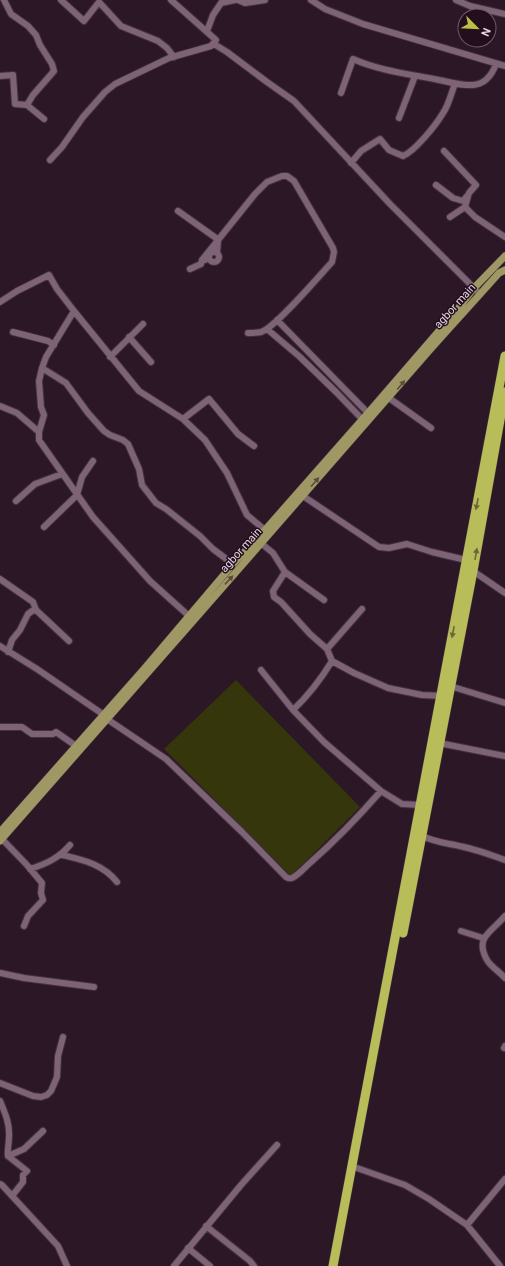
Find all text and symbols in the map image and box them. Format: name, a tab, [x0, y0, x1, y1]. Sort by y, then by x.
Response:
north arrow	[457, 8, 497, 48]
text: N	[478, 26, 493, 38]
street label: agbor main	[432, 281, 478, 331]
one-way arrow	[396, 379, 405, 390]
one-way arrow	[310, 478, 319, 487]
one-way arrow	[474, 498, 480, 510]
street label: agbor main	[218, 525, 264, 575]
one-way arrow	[473, 548, 479, 560]
one-way arrow	[224, 575, 234, 585]
one-way arrow	[449, 626, 455, 638]

